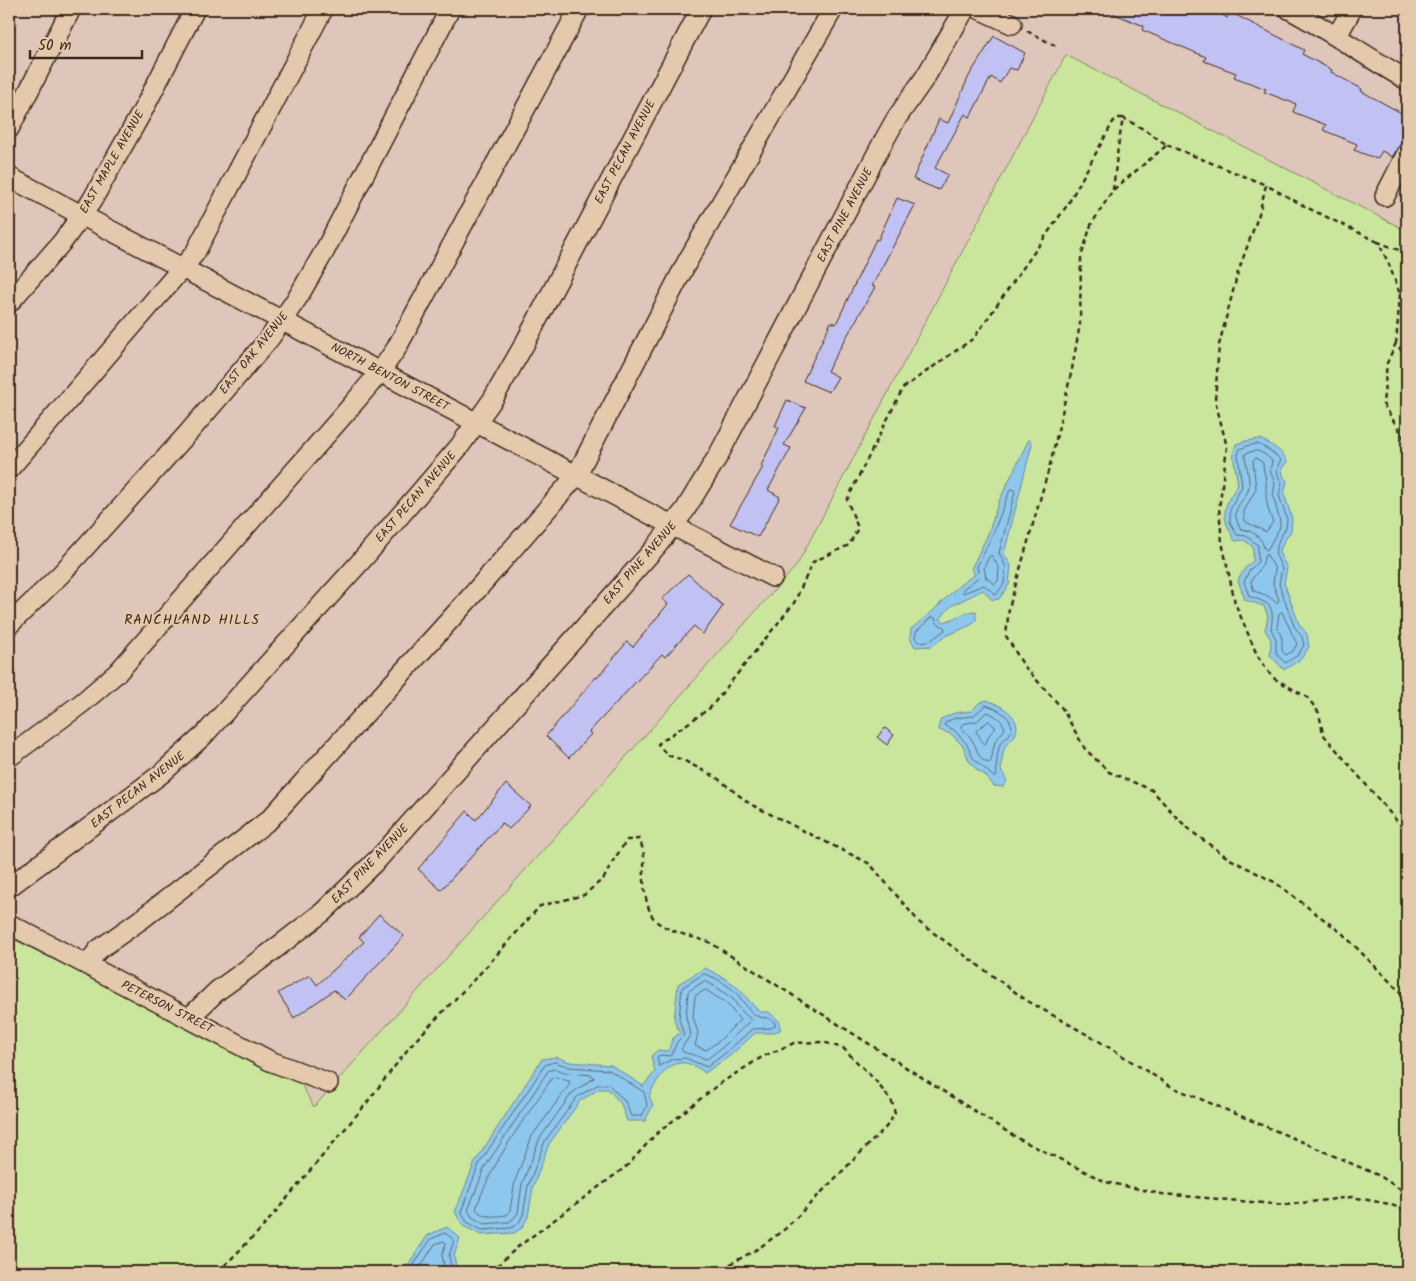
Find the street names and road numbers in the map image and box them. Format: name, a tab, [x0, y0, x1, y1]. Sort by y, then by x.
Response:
street label: EAST PECAN AVENUE	[589, 96, 661, 208]
street label: EAST MAPLE AVENUE	[75, 106, 150, 217]
street label: EAST PINE AVENUE	[812, 163, 879, 266]
street label: EAST OAK AVENUE	[215, 307, 294, 398]
street label: NORTH BENTON STREET	[327, 338, 454, 417]
street label: EAST PECAN AVENUE	[371, 446, 462, 547]
street label: EAST PINE AVENUE	[598, 516, 682, 609]
street label: EAST PECAN AVENUE	[86, 746, 190, 833]
street label: EAST PINE AVENUE	[327, 819, 414, 908]
street label: PETERSON STREET	[118, 976, 218, 1039]

